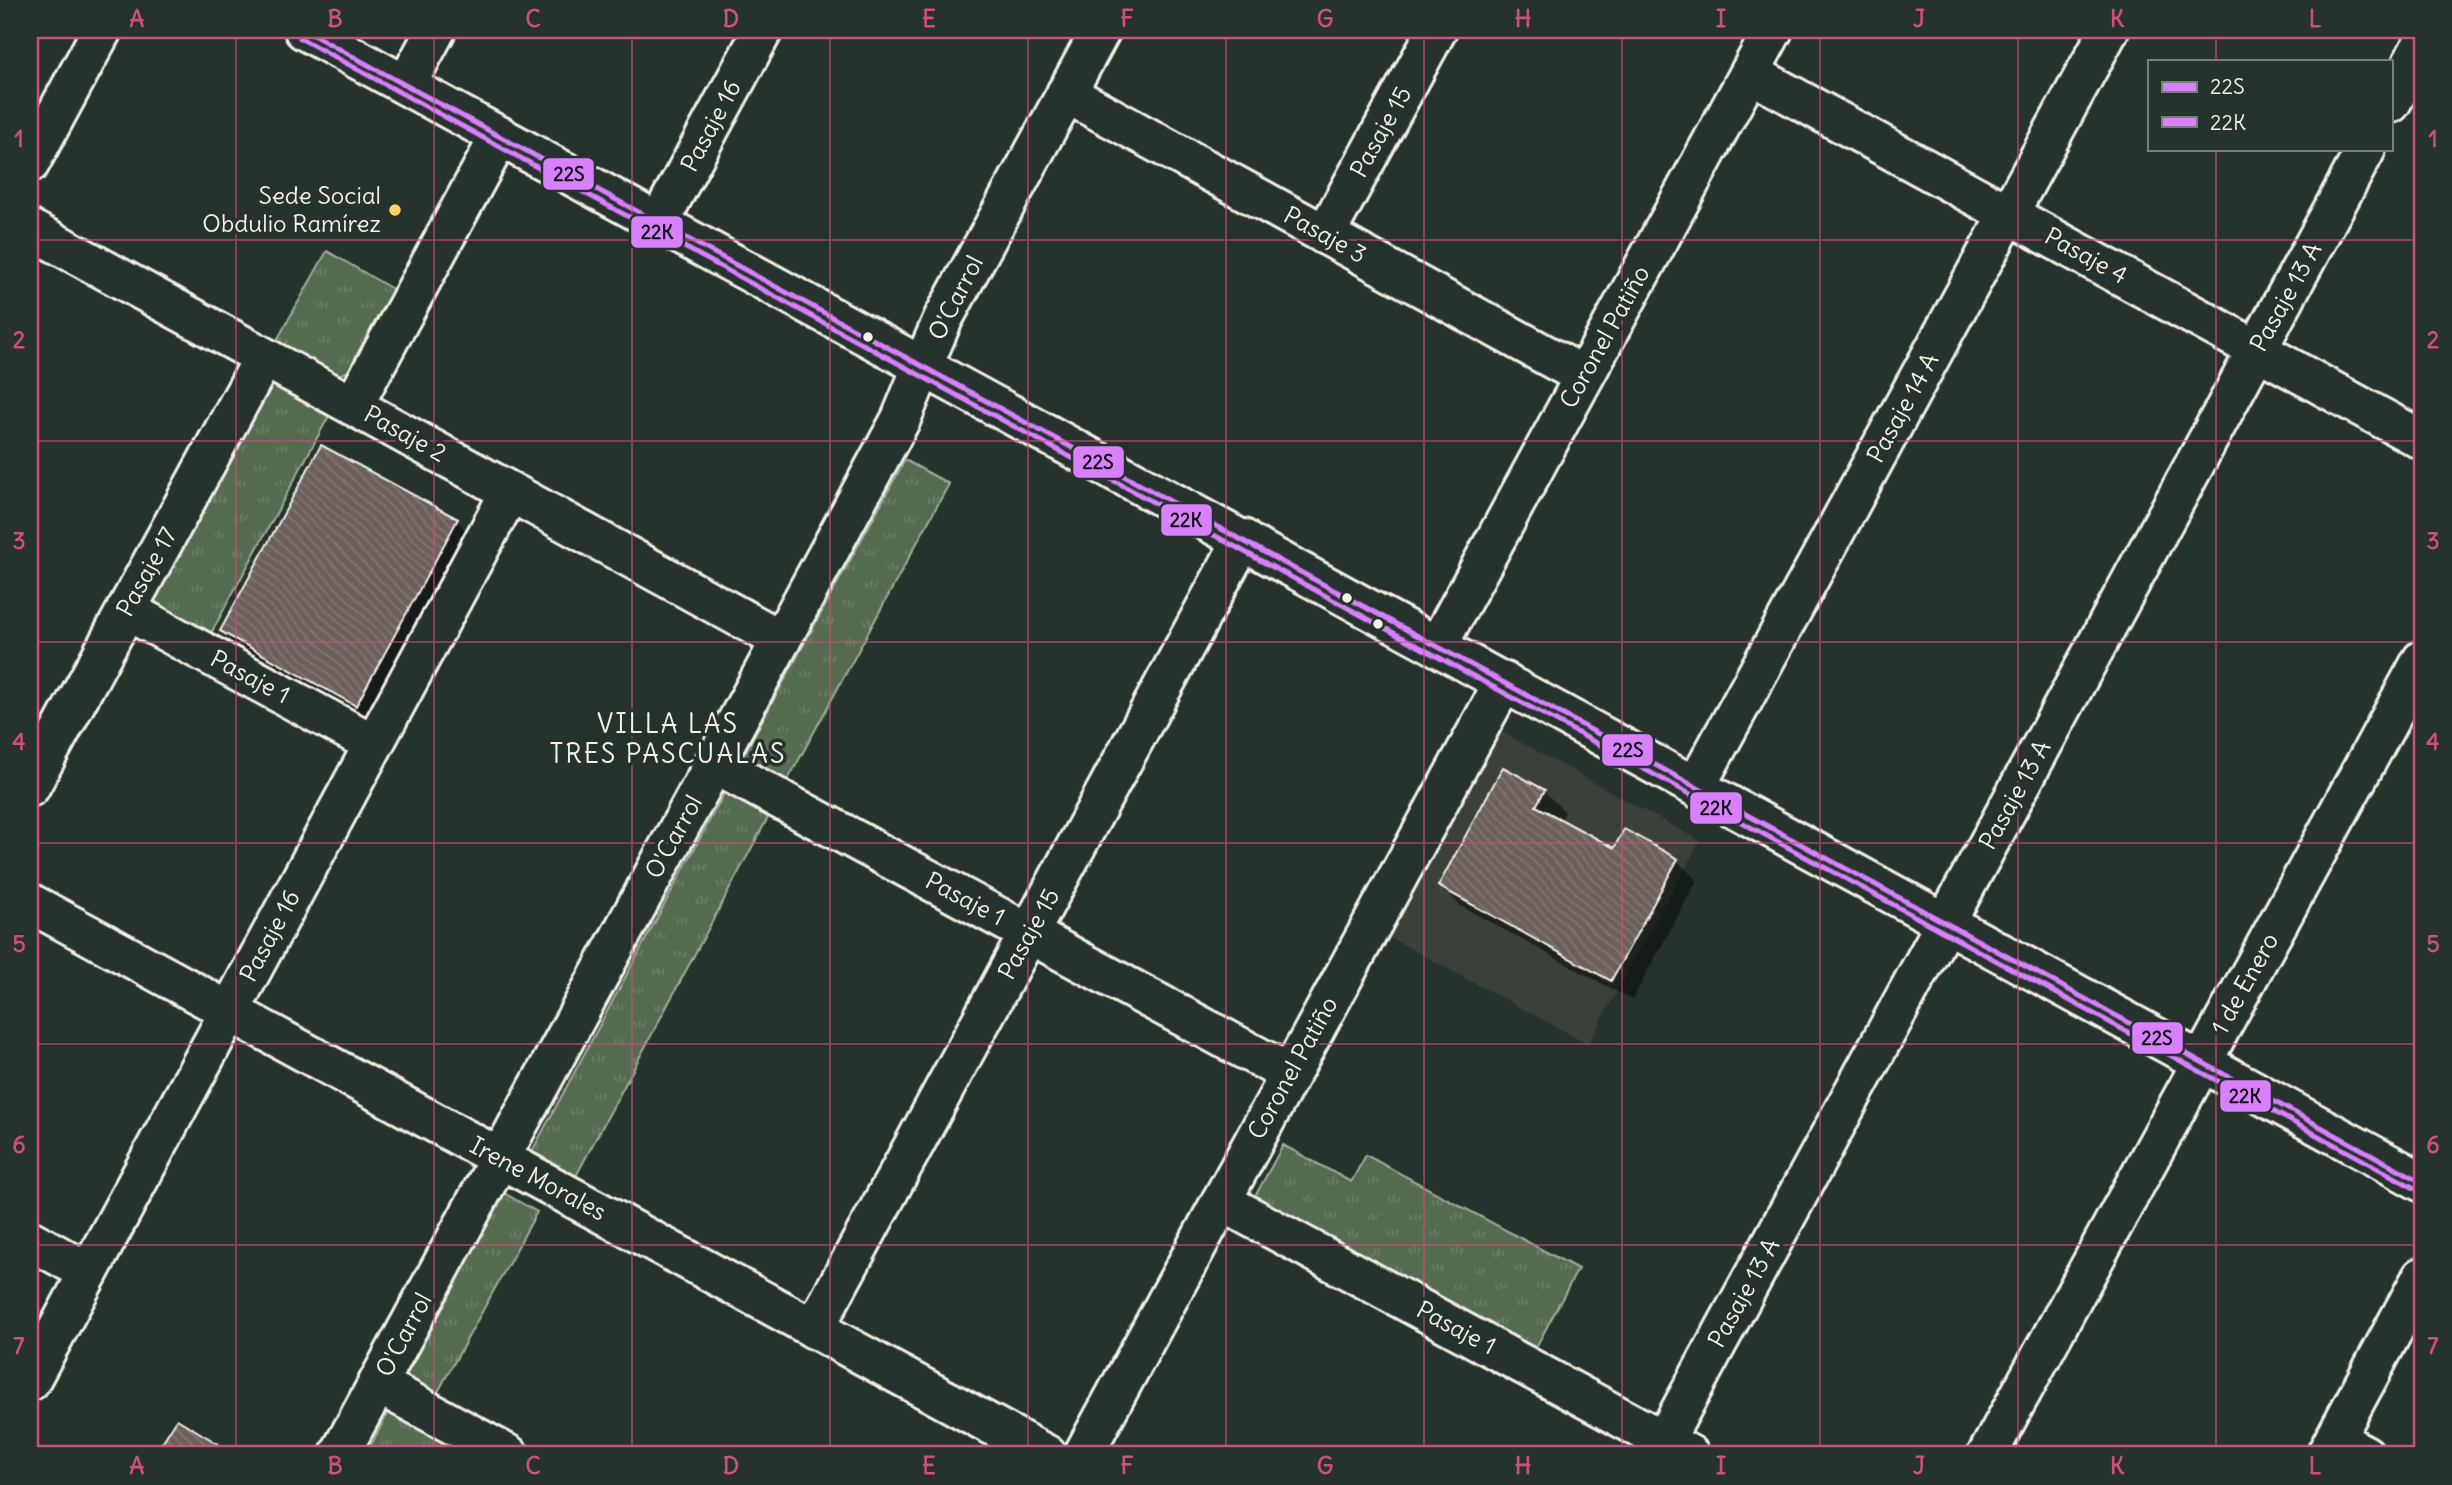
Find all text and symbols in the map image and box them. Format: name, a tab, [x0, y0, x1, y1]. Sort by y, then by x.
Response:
text: A	[130, 4, 145, 33]
text: B	[327, 4, 343, 33]
text: C	[525, 4, 541, 33]
text: D	[723, 4, 739, 33]
text: E	[922, 4, 936, 33]
text: F	[1120, 4, 1134, 33]
text: G	[1317, 4, 1333, 33]
text: H	[1515, 4, 1531, 33]
text: I	[1716, 4, 1726, 33]
text: J	[1913, 4, 1925, 33]
text: K	[2110, 4, 2125, 33]
text: L	[2309, 4, 2322, 33]
legend	[2148, 60, 2392, 150]
text: 22S	[2210, 73, 2245, 100]
street label: Pasaje 16	[674, 75, 747, 177]
street label: Pasaje 15	[1343, 81, 1417, 182]
text: 22K	[2210, 109, 2246, 136]
text: 1	[14, 124, 24, 153]
text: 1	[2428, 124, 2438, 153]
line badge: 22S	[542, 157, 595, 191]
text: 22S	[553, 162, 585, 186]
place label: Sede Social Obdulio Ramírez	[202, 180, 381, 238]
street label: Pasaje 3	[1279, 199, 1372, 269]
marker: Sede Social Obdulio Ramírez	[387, 202, 403, 218]
line badge: 22K	[630, 215, 684, 249]
text: 22K	[641, 220, 674, 244]
street label: Pasaje 4	[2040, 220, 2133, 290]
street label: Pasaje 13 A	[2243, 237, 2327, 356]
street label: O'Carrol	[921, 250, 989, 345]
street label: Coronel Patiño	[1553, 260, 1656, 413]
text: 2	[13, 325, 26, 354]
text: 2	[2427, 325, 2440, 354]
unlabelled marker	[861, 330, 875, 344]
street label: Pasaje 14 A	[1860, 347, 1945, 468]
street label: Pasaje 2	[359, 398, 452, 468]
line badge: 22S	[1072, 445, 1125, 479]
text: 22S	[1082, 450, 1114, 474]
line badge: 22K	[1160, 503, 1213, 537]
text: 22K	[1170, 508, 1203, 532]
street label: Pasaje 17	[109, 521, 183, 621]
text: 3	[12, 526, 26, 555]
text: 3	[2426, 526, 2440, 555]
unlabelled marker	[1340, 591, 1354, 605]
unlabelled marker	[1371, 617, 1385, 631]
street label: Pasaje 1	[206, 643, 295, 709]
district label: VILLA LAS TRES PASCUALAS	[550, 707, 786, 770]
text: 4	[12, 727, 26, 756]
text: 4	[2426, 727, 2440, 756]
line badge: 22S	[1601, 733, 1654, 767]
street label: Pasaje 13 A	[1972, 735, 2056, 854]
text: 22S	[1612, 738, 1644, 762]
street label: O'Carrol	[638, 790, 708, 883]
line badge: 22K	[1689, 791, 1743, 825]
text: 22K	[1700, 796, 1733, 820]
street label: Pasaje 1	[921, 865, 1010, 931]
street label: Pasaje 15	[991, 883, 1065, 984]
street label: Pasaje 16	[233, 885, 306, 987]
street label: 1 de Enero	[2204, 927, 2284, 1040]
text: 5	[12, 929, 26, 958]
text: 5	[2426, 929, 2440, 958]
street label: Coronel Patiño	[1241, 991, 1344, 1144]
line badge: 22S	[2131, 1021, 2184, 1055]
text: 22S	[2141, 1026, 2173, 1050]
line badge: 22K	[2219, 1079, 2272, 1113]
text: 22K	[2229, 1084, 2262, 1108]
text: 6	[12, 1130, 26, 1159]
street label: Irene Morales	[465, 1130, 612, 1227]
text: 6	[2426, 1130, 2440, 1159]
street label: Pasaje 13 A	[1701, 1233, 1785, 1352]
street label: O'Carrol	[369, 1287, 438, 1382]
street label: Pasaje 1	[1412, 1294, 1501, 1360]
text: 7	[13, 1331, 25, 1360]
text: 7	[2427, 1331, 2439, 1360]
text: A	[130, 1451, 145, 1480]
text: B	[327, 1451, 343, 1480]
text: C	[525, 1451, 541, 1480]
text: D	[723, 1451, 739, 1480]
text: E	[922, 1451, 936, 1480]
text: F	[1120, 1451, 1134, 1480]
text: G	[1317, 1451, 1333, 1480]
text: H	[1515, 1451, 1531, 1480]
text: I	[1716, 1451, 1726, 1480]
text: J	[1913, 1451, 1925, 1480]
text: K	[2110, 1451, 2125, 1480]
text: L	[2309, 1451, 2322, 1480]

